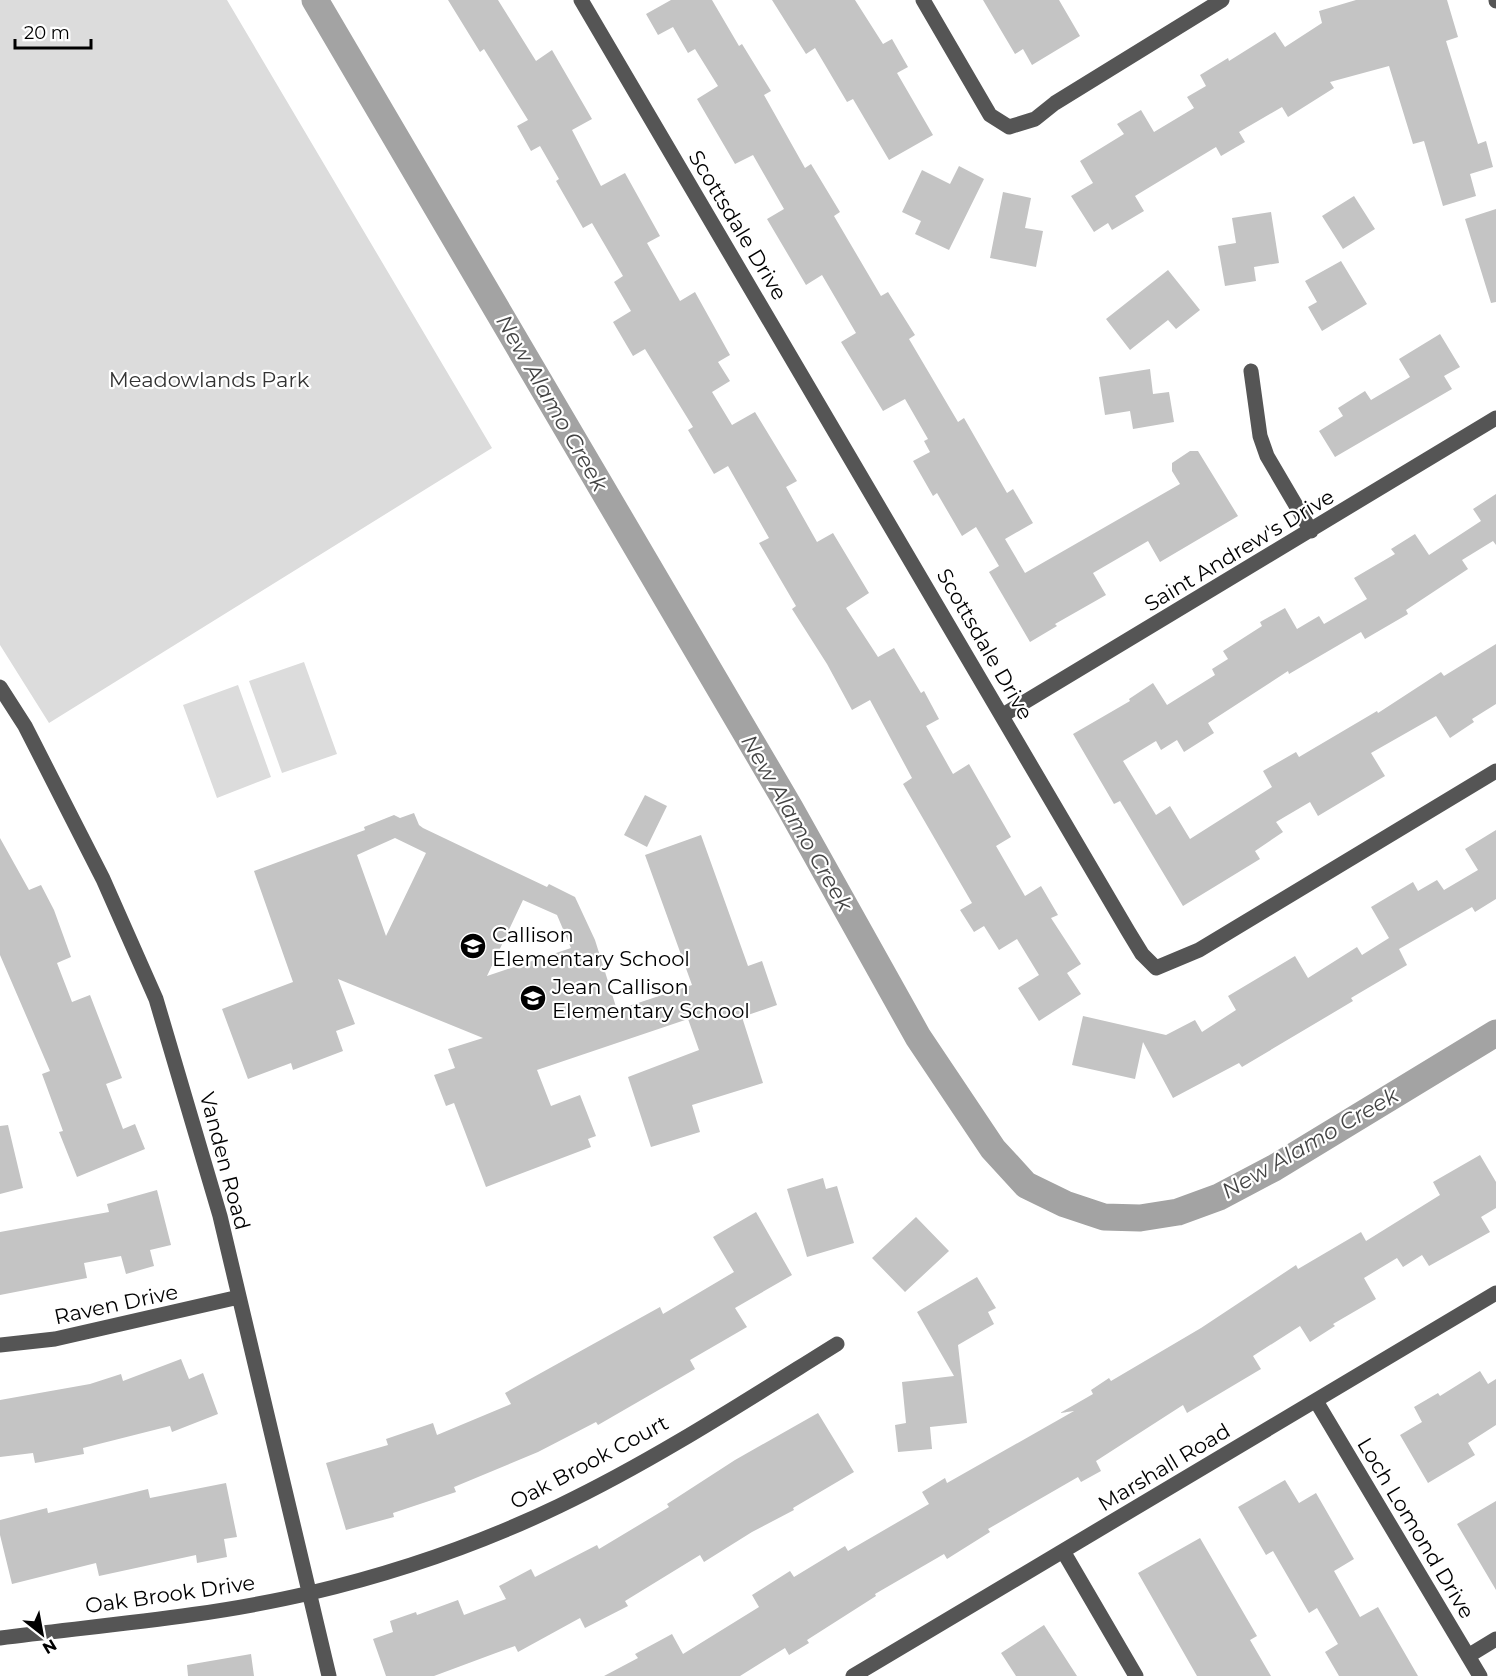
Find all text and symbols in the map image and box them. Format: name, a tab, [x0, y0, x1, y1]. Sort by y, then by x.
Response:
scale bar	[15, 12, 92, 50]
text: 20 m	[24, 22, 70, 44]
street label: Scottsdale Drive	[683, 146, 793, 304]
water label: New Alamo Creek	[490, 310, 614, 497]
park label: Meadowlands Park	[109, 367, 310, 392]
street label: Saint Andrew's Drive	[1140, 483, 1338, 617]
street label: Scottsdale Drive	[932, 564, 1038, 724]
water label: New Alamo Creek	[735, 730, 859, 917]
place label: Callison Elementary School	[492, 922, 690, 971]
school or university icon: Callison Elementary School	[458, 931, 488, 961]
place label: Jean Callison Elementary School	[551, 974, 750, 1023]
school or university icon: Jean Callison Elementary School	[518, 983, 548, 1013]
water label: New Alamo Creek	[1217, 1081, 1404, 1205]
street label: Vanden Road	[195, 1089, 255, 1233]
street label: Raven Drive	[52, 1279, 180, 1329]
street label: Oak Brook Court	[506, 1410, 672, 1514]
street label: Marshall Road	[1094, 1418, 1234, 1516]
street label: Loch Lomond Drive	[1352, 1433, 1480, 1623]
street label: Oak Brook Drive	[83, 1570, 257, 1618]
north arrow	[12, 1604, 72, 1664]
text: N	[39, 1635, 60, 1658]

